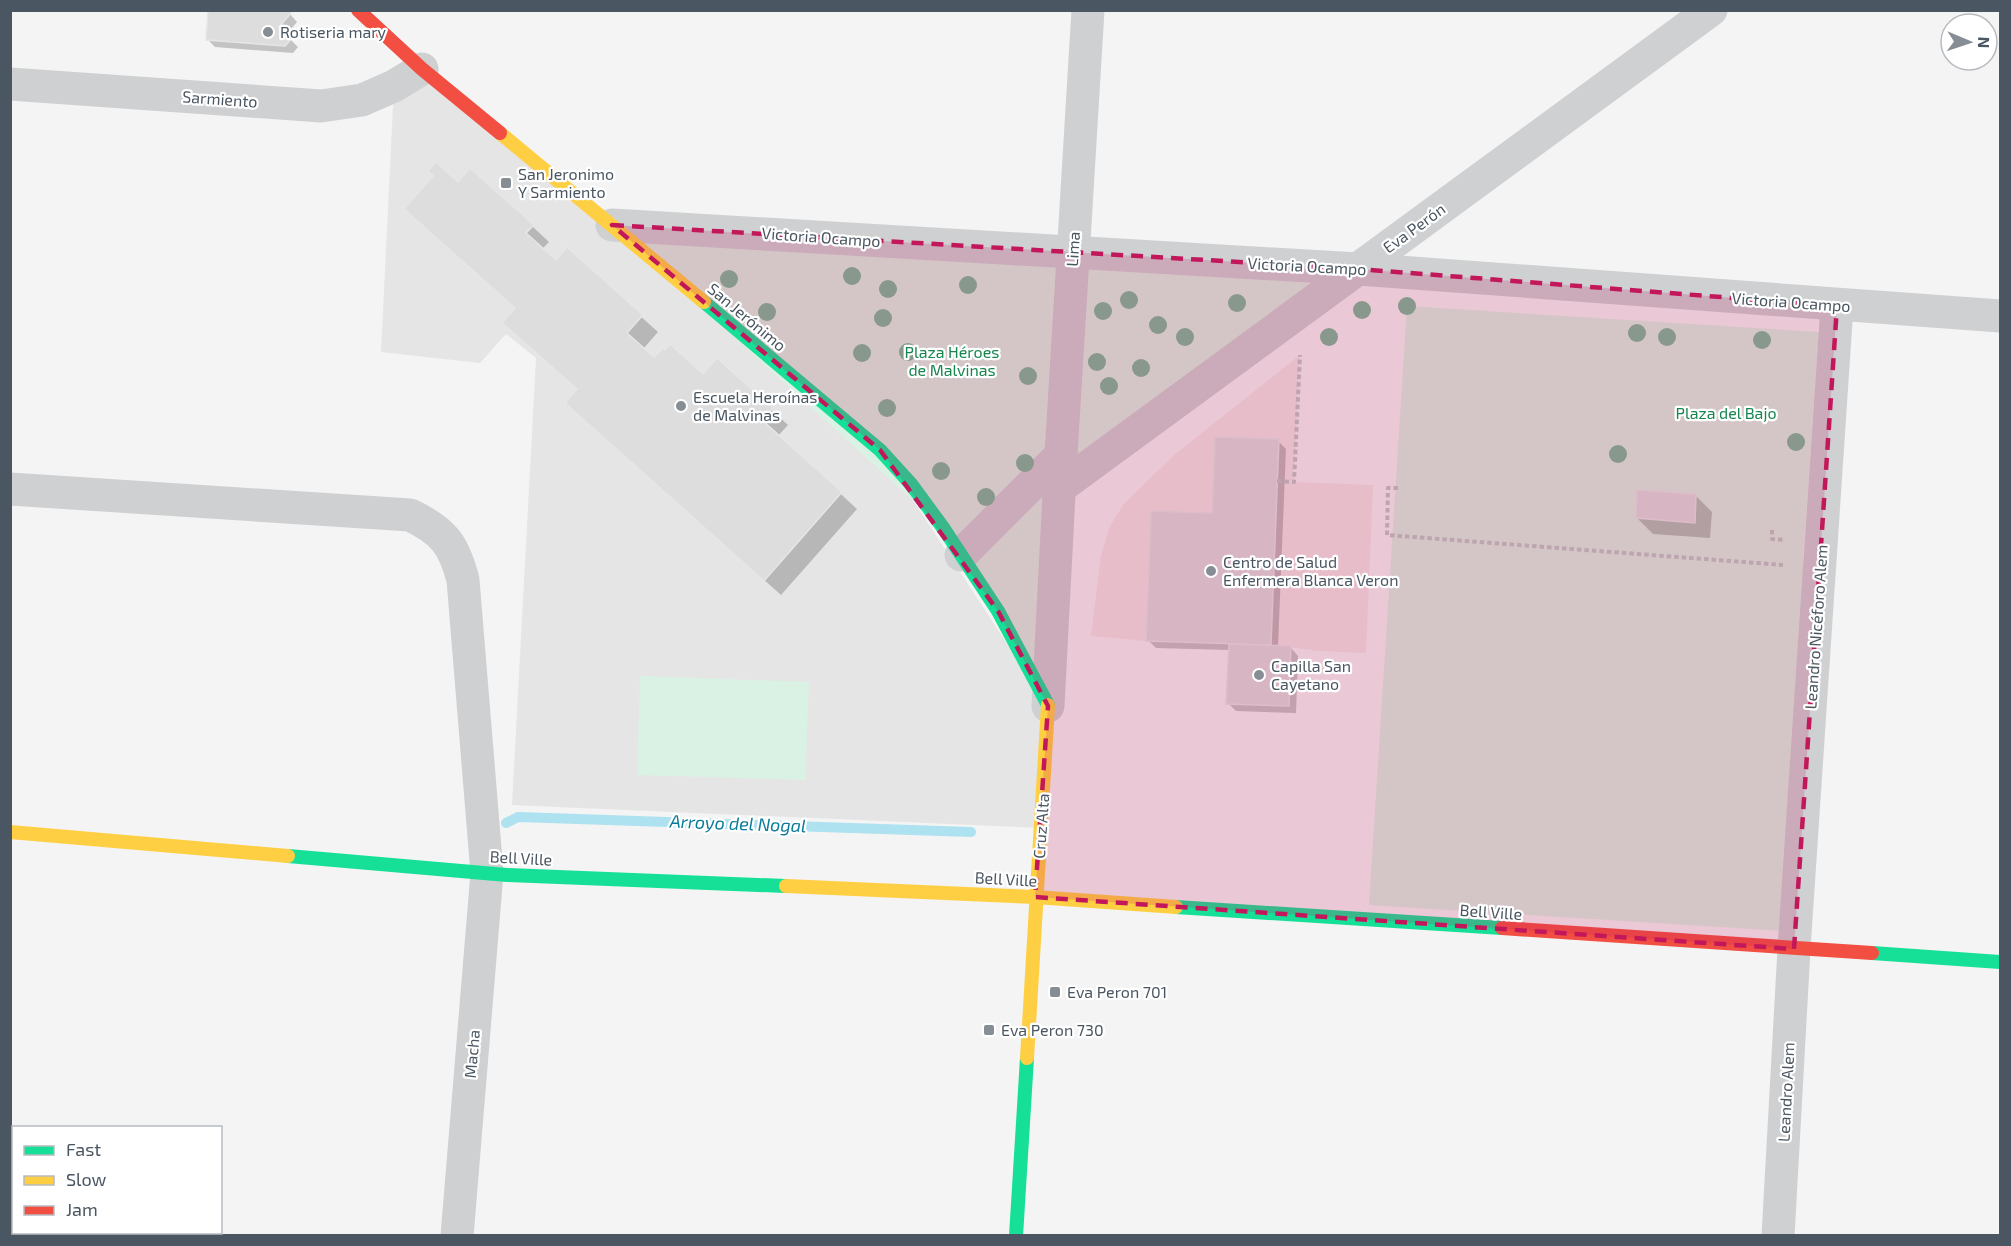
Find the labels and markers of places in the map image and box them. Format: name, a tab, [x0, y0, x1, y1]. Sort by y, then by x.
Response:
place label: Rotiseria mary	[280, 22, 387, 41]
marker: Rotiseria mary	[261, 25, 275, 39]
place label: San Jeronimo Y Sarmiento	[518, 164, 614, 201]
marker: San Jeronimo Y Sarmiento	[499, 176, 513, 190]
place label: Escuela Heroínas de Malvinas	[693, 387, 818, 424]
marker: Escuela Heroínas de Malvinas	[674, 399, 688, 413]
place label: Centro de Salud Enfermera Blanca Veron	[1223, 552, 1398, 589]
marker: Centro de Salud Enfermera Blanca Veron	[1204, 564, 1218, 578]
place label: Capilla San Cayetano	[1271, 656, 1351, 693]
marker: Capilla San Cayetano	[1252, 668, 1266, 682]
place label: Eva Peron 701	[1067, 982, 1167, 1001]
marker: Eva Peron 701	[1048, 985, 1062, 999]
place label: Eva Peron 730	[1001, 1020, 1104, 1039]
marker: Eva Peron 730	[982, 1023, 996, 1037]

